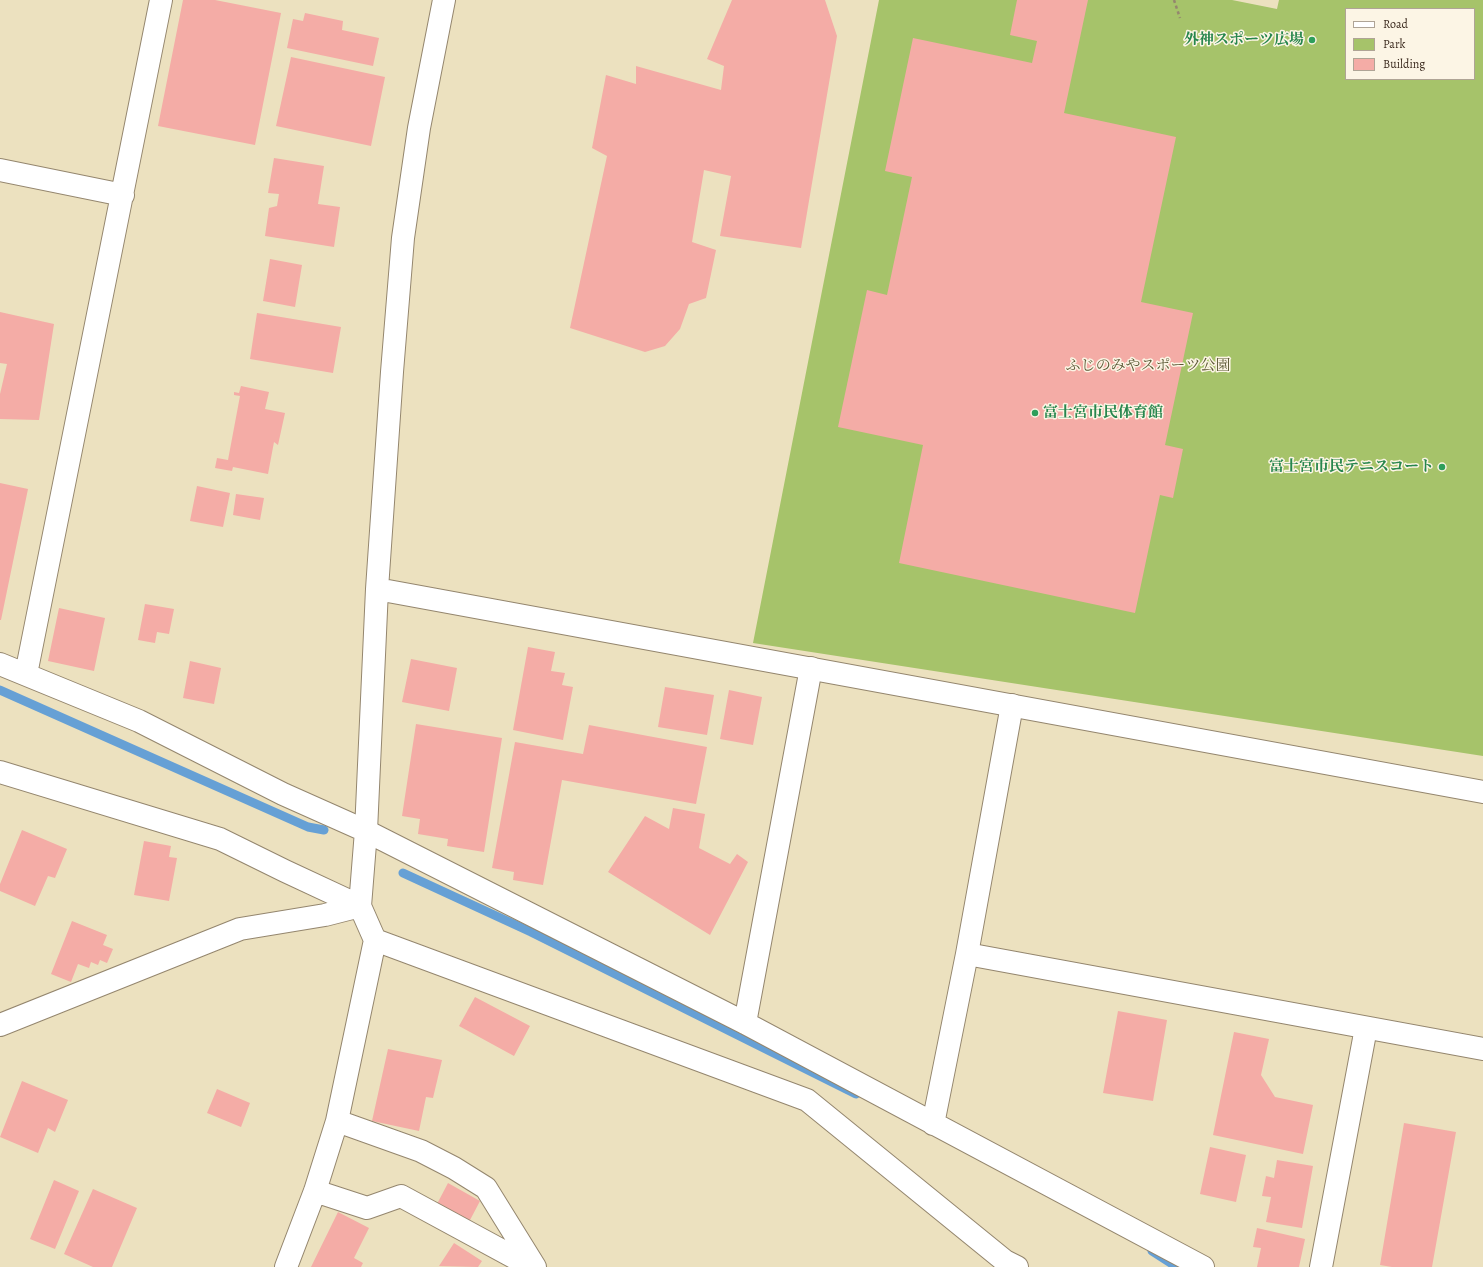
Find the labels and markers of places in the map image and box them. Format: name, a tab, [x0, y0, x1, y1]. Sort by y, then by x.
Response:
place label: 外神スポーツ広場	[1184, 31, 1304, 49]
marker: 外神スポーツ広場	[1307, 35, 1317, 45]
place label: 富士宮市民体育館	[1043, 404, 1163, 422]
marker: 富士宮市民体育館	[1030, 408, 1040, 418]
place label: 富士宮市民テニスコート	[1269, 458, 1434, 476]
marker: 富士宮市民テニスコート	[1437, 462, 1447, 472]

